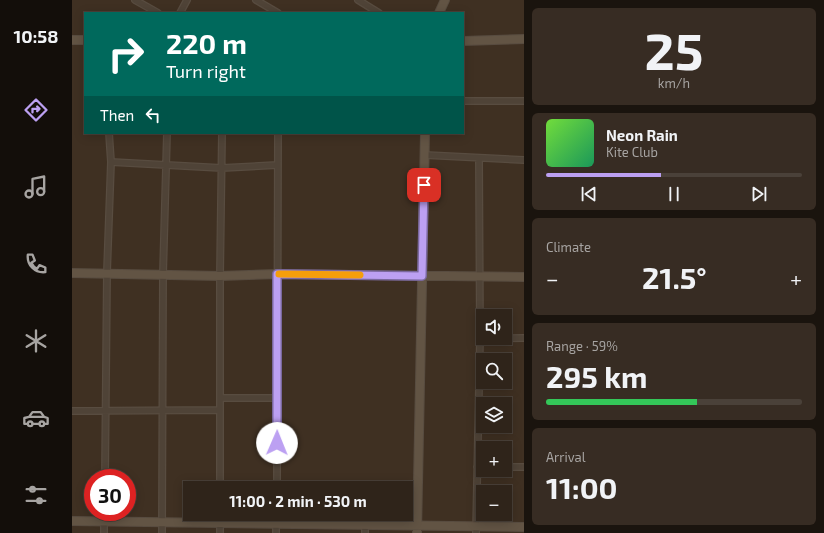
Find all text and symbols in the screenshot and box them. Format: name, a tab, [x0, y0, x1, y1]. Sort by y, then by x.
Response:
text: 25	[645, 18, 703, 80]
text: 10:58	[14, 25, 58, 47]
text: 220 m	[166, 26, 247, 60]
icon: right	[100, 28, 152, 80]
text: Turn right	[166, 60, 246, 82]
text: km/h	[658, 75, 690, 91]
icon: directions	[22, 96, 50, 124]
icon: left	[142, 104, 164, 126]
text: Then	[100, 106, 134, 124]
text: Neon Rain	[606, 126, 678, 144]
text: Kite Club	[606, 144, 658, 160]
pin	[407, 168, 441, 202]
icon: music	[22, 173, 50, 201]
icon: arrive	[413, 174, 435, 196]
icon: previous	[578, 183, 600, 205]
icon: pause	[663, 183, 685, 205]
icon: next	[748, 183, 770, 205]
text: Climate	[546, 239, 591, 255]
icon: phone	[22, 250, 50, 278]
text: 21.5°	[642, 259, 707, 295]
text: −	[546, 265, 559, 291]
text: +	[790, 265, 802, 291]
map controls	[476, 309, 512, 521]
button: sound	[476, 309, 512, 345]
icon: climate	[22, 327, 50, 355]
text: Range · 59%	[546, 338, 618, 354]
button: search	[476, 353, 512, 389]
text: 295 km	[546, 358, 647, 394]
button: layers	[476, 397, 512, 433]
icon: car	[22, 404, 50, 432]
position arrow	[256, 422, 298, 464]
button: +	[476, 441, 512, 477]
text: Arrival	[546, 449, 586, 465]
speed limit sign: 30	[84, 469, 136, 521]
text: 11:00	[546, 469, 618, 505]
icon: filters	[22, 481, 50, 509]
button: −	[476, 485, 512, 521]
text: 11:00 · 2 min · 530 m	[229, 492, 367, 510]

